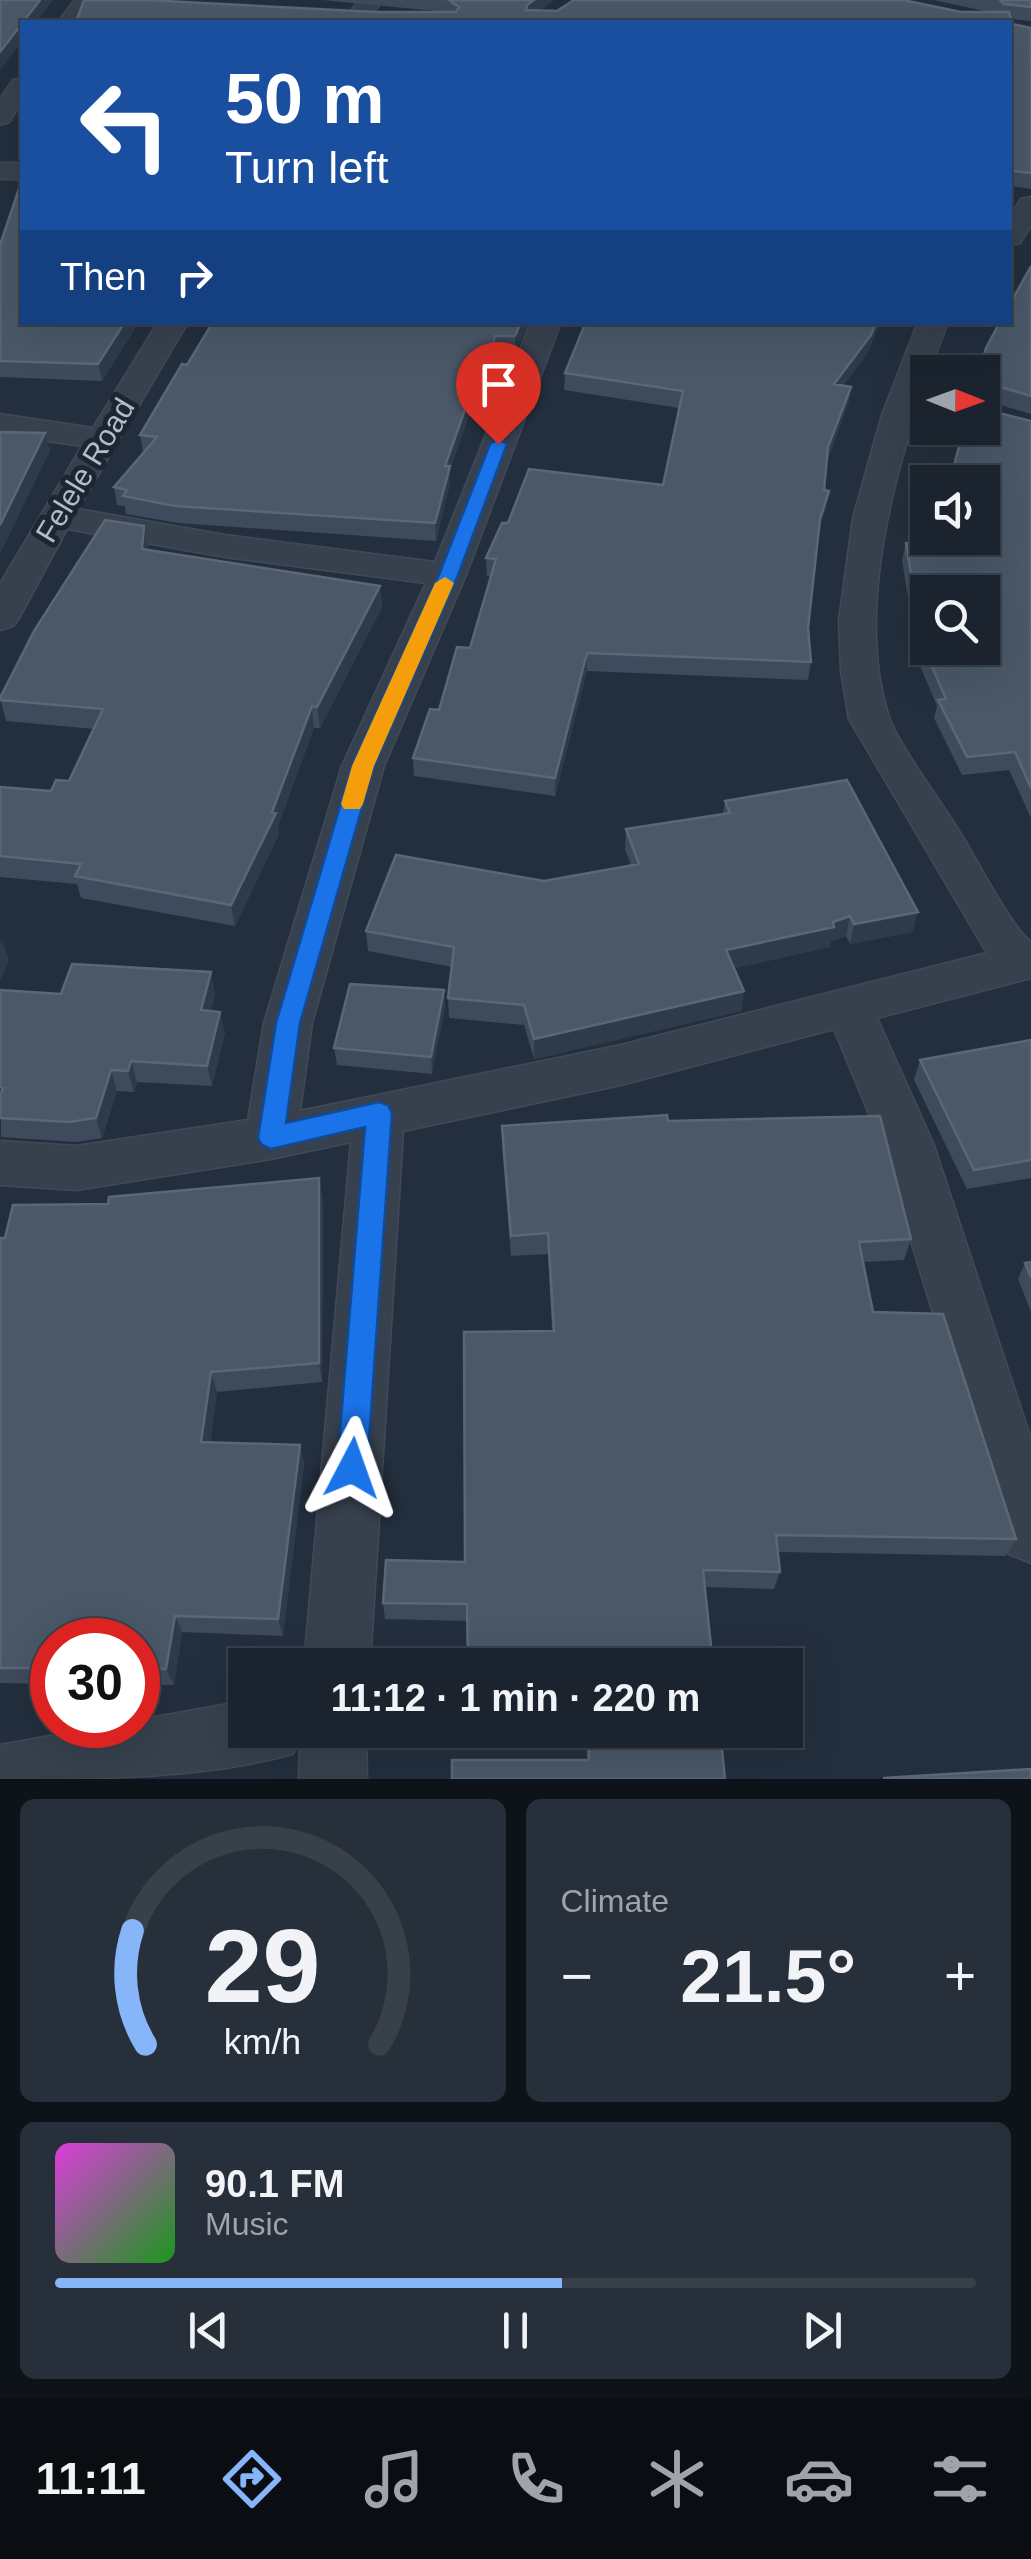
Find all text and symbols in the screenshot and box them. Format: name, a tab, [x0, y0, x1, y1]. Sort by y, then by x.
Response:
icon: left	[60, 60, 190, 190]
text: 50 m	[225, 60, 385, 138]
text: Turn left	[225, 142, 388, 193]
icon: right	[167, 250, 222, 305]
text: Then	[60, 256, 147, 298]
pin	[456, 342, 541, 445]
north arrow	[910, 355, 1000, 445]
map controls	[910, 355, 1000, 665]
icon: arrive	[471, 357, 526, 412]
street label: Felele Road	[29, 392, 141, 548]
button: sound	[910, 465, 1000, 555]
button: search	[910, 575, 1000, 665]
position arrow	[300, 1416, 404, 1520]
speed limit sign: 30	[30, 1618, 160, 1748]
text: 11:12 · 1 min · 220 m	[331, 1677, 700, 1719]
text: Climate	[561, 1883, 669, 1919]
text: 29	[205, 1908, 321, 2024]
text: 21.5°	[680, 1934, 856, 2018]
text: −	[561, 1945, 593, 2007]
text: +	[944, 1945, 976, 2007]
text: km/h	[224, 2022, 301, 2062]
text: 90.1 FM	[205, 2163, 344, 2205]
text: Music	[205, 2206, 289, 2242]
icon: previous	[181, 2303, 236, 2358]
icon: pause	[488, 2303, 543, 2358]
icon: next	[795, 2303, 850, 2358]
icon: directions	[217, 2444, 287, 2514]
icon: music	[359, 2444, 429, 2514]
icon: phone	[501, 2444, 571, 2514]
icon: climate	[642, 2444, 712, 2514]
icon: car	[784, 2444, 854, 2514]
icon: filters	[925, 2444, 995, 2514]
text: 11:11	[36, 2453, 146, 2504]

